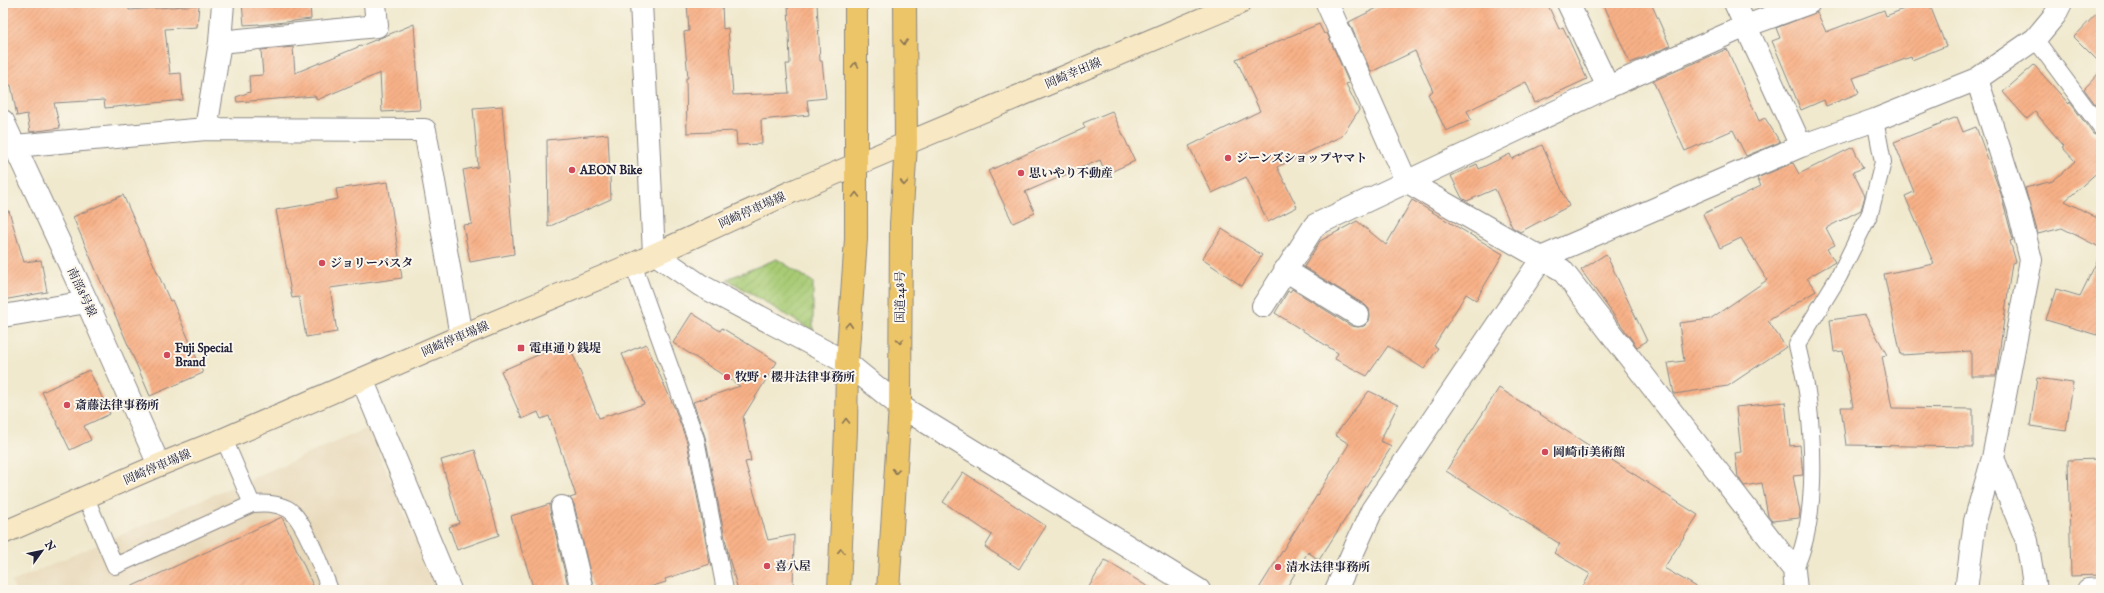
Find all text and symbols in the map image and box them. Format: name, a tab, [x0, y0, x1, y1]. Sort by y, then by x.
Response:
one-way arrow	[900, 39, 908, 45]
street label: 岡崎幸田線	[1043, 55, 1104, 92]
one-way arrow	[851, 62, 859, 68]
place label: ジーンズショップヤマト	[1236, 151, 1367, 166]
marker: ジーンズショップヤマト	[1223, 153, 1233, 163]
place label: AEON Bike	[579, 163, 643, 178]
marker: AEON Bike	[567, 165, 577, 175]
place label: 思いやり不動産	[1029, 166, 1113, 181]
marker: 思いやり不動産	[1016, 168, 1026, 178]
one-way arrow	[899, 180, 908, 186]
street label: 岡崎停車場線	[716, 189, 788, 232]
one-way arrow	[852, 192, 860, 198]
place label: ジョリーパスタ	[330, 256, 413, 271]
marker: ジョリーパスタ	[317, 258, 327, 268]
street label: 南部8号線	[64, 265, 99, 319]
street label: 国道248号	[893, 271, 908, 323]
street label: 岡崎停車場線	[419, 318, 491, 360]
one-way arrow	[845, 322, 854, 328]
one-way arrow	[896, 338, 904, 344]
place label: Fuji Special Brand	[175, 341, 233, 370]
place label: 電車通り銭堤	[529, 341, 601, 356]
marker: 電車通り銭堤	[516, 343, 526, 353]
marker: Fuji Special Brand	[162, 350, 172, 360]
place label: 牧野・櫻井法律事務所	[735, 370, 855, 385]
marker: 牧野・櫻井法律事務所	[722, 372, 732, 382]
place label: 斎藤法律事務所	[75, 398, 159, 413]
marker: 斎藤法律事務所	[62, 400, 72, 410]
one-way arrow	[842, 418, 850, 424]
place label: 岡崎市美術館	[1553, 445, 1625, 460]
street label: 岡崎停車場線	[121, 446, 193, 488]
marker: 岡崎市美術館	[1540, 447, 1550, 457]
one-way arrow	[891, 468, 900, 474]
north arrow	[22, 531, 62, 571]
text: N	[41, 537, 58, 554]
one-way arrow	[836, 548, 845, 554]
place label: 喜八屋	[775, 559, 811, 574]
place label: 清水法律事務所	[1286, 560, 1370, 575]
marker: 喜八屋	[762, 561, 772, 571]
marker: 清水法律事務所	[1273, 562, 1283, 572]

